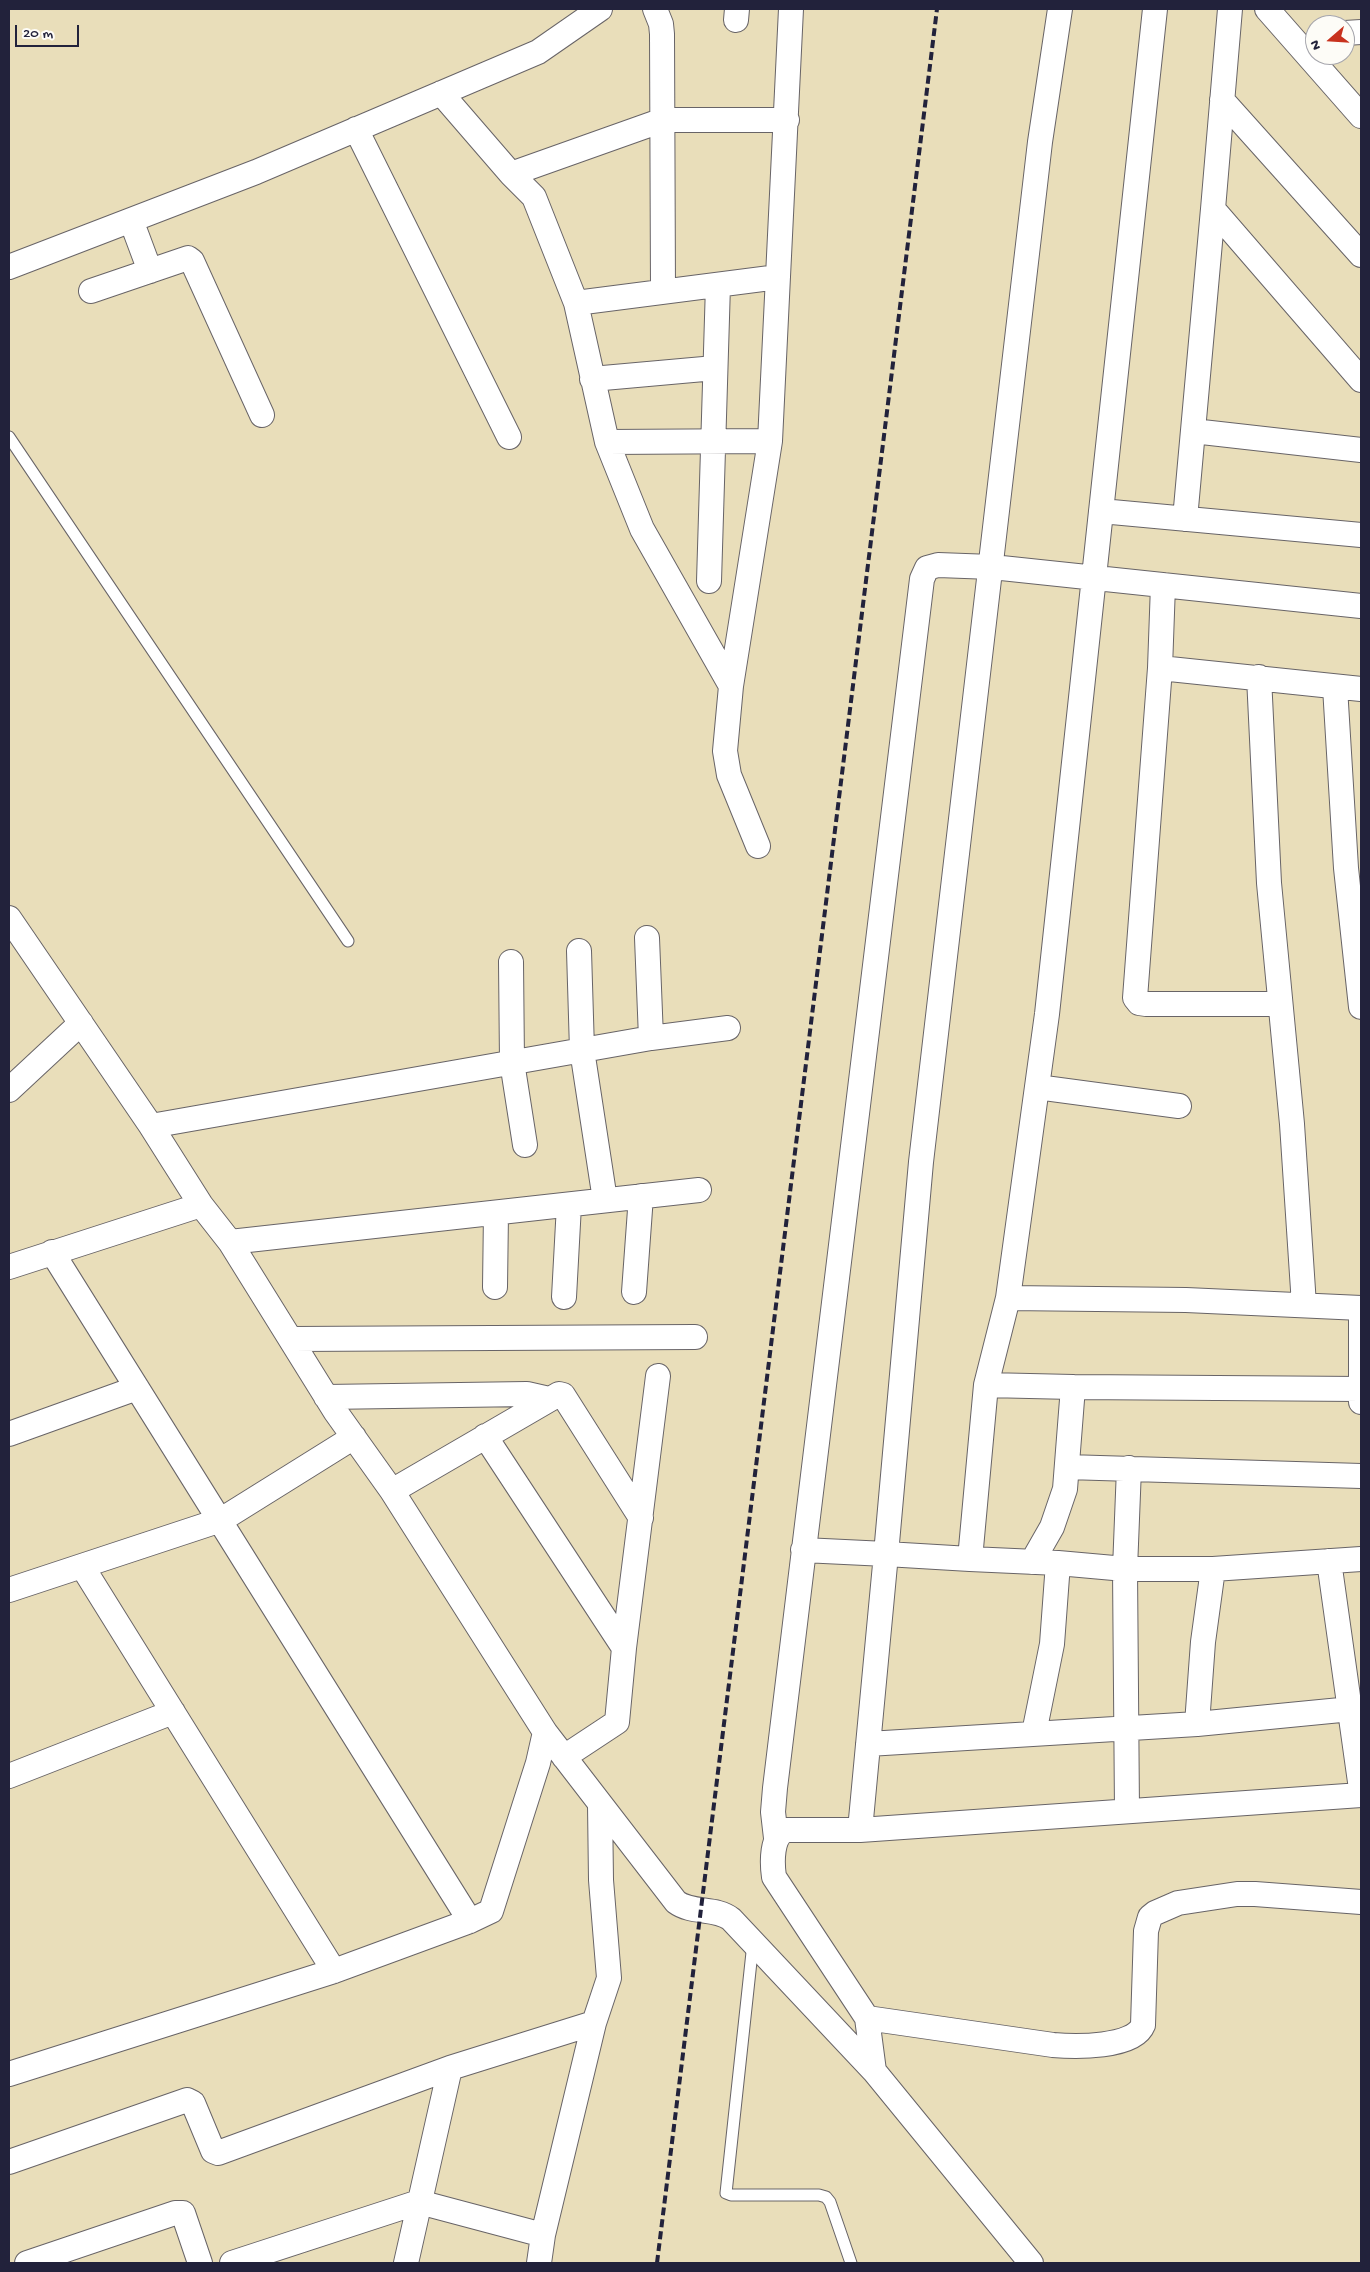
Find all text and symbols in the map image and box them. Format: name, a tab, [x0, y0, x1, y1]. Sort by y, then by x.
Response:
scale bar	[18, 15, 81, 47]
north arrow	[1305, 15, 1355, 65]
text: 20 m	[23, 25, 53, 43]
text: N	[1307, 38, 1326, 52]

